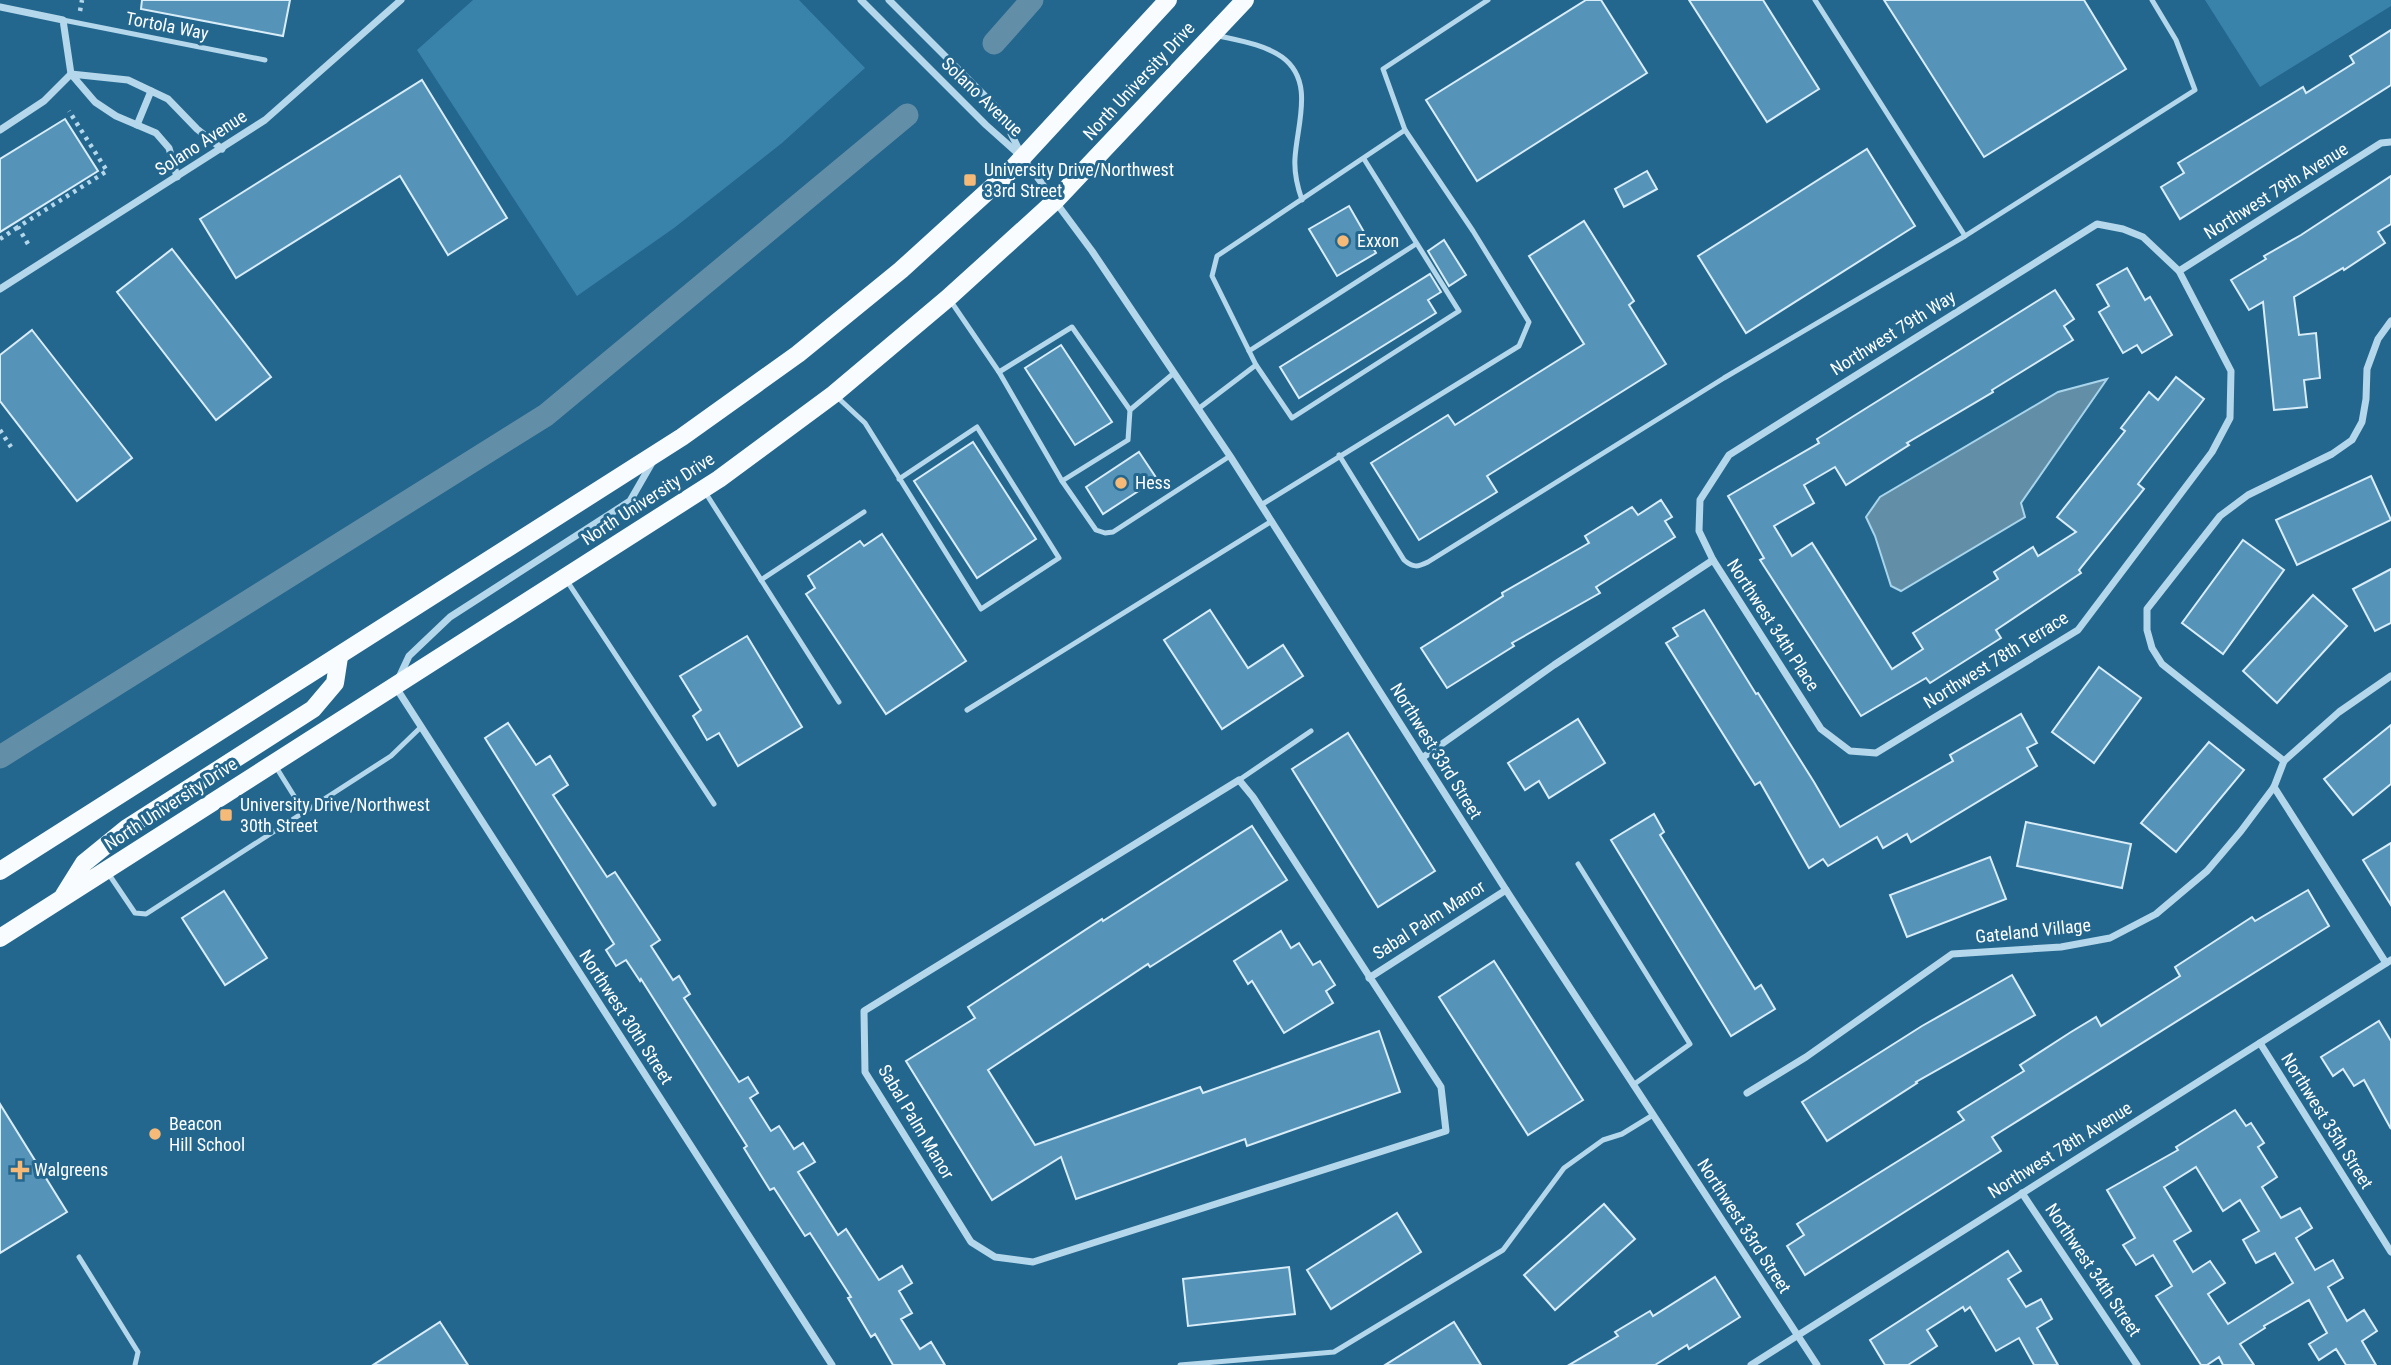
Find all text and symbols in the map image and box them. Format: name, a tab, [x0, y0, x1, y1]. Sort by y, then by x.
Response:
street label: Tortola Way	[124, 7, 211, 44]
street label: North University Drive	[1078, 17, 1199, 144]
street label: Solano Avenue	[937, 53, 1027, 141]
street label: Solano Avenue	[151, 105, 250, 180]
street label: Northwest 79th Avenue	[2200, 138, 2352, 243]
place label: University Drive/Northwest 33rd Street	[984, 159, 1174, 201]
marker: University Drive/Northwest 33rd Street	[962, 172, 978, 188]
place label: Exxon	[1357, 230, 1399, 251]
marker: Exxon	[1335, 233, 1351, 249]
street label: Northwest 79th Way	[1826, 285, 1959, 379]
street label: North University Drive	[577, 448, 718, 549]
place label: Hess	[1135, 472, 1171, 493]
marker: Hess	[1113, 475, 1129, 491]
street label: Northwest 34th Place	[1723, 555, 1824, 695]
street label: Northwest 78th Terrace	[1920, 607, 2072, 713]
street label: Northwest 33rd Street	[1386, 679, 1487, 823]
street label: North University Drive	[100, 753, 241, 854]
place label: University Drive/Northwest 30th Street	[240, 794, 430, 836]
marker: University Drive/Northwest 30th Street	[218, 807, 234, 823]
street label: Sabal Palm Manor	[1369, 875, 1489, 964]
street label: Gateland Village	[1974, 914, 2092, 947]
street label: Northwest 30th Street	[575, 946, 678, 1088]
street label: Northwest 35th Street	[2277, 1049, 2378, 1192]
street label: Sabal Palm Manor	[874, 1061, 959, 1183]
street label: Northwest 78th Avenue	[1984, 1097, 2136, 1202]
place label: Beacon Hill School	[169, 1113, 245, 1155]
marker: Beacon Hill School	[147, 1126, 163, 1142]
street label: Northwest 33rd Street	[1693, 1154, 1796, 1297]
place label: Walgreens	[34, 1159, 108, 1180]
marker: Walgreens	[12, 1162, 28, 1178]
street label: Northwest 34th Street	[2041, 1199, 2146, 1340]

